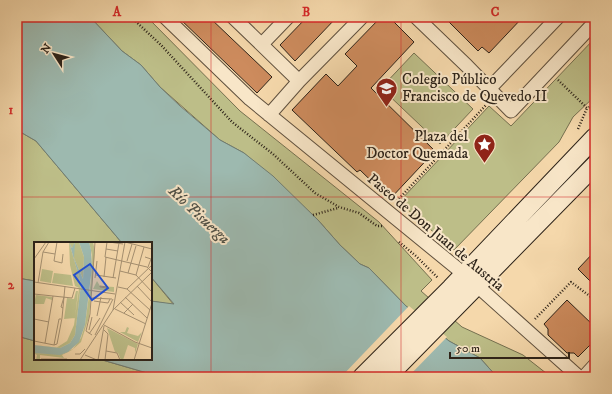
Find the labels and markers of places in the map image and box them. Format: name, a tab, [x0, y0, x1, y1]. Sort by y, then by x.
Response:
place label: Colegio Público Francisco de Quevedo II	[402, 70, 547, 106]
school or university icon: Colegio Público Francisco de Quevedo II	[374, 75, 400, 108]
place label: Plaza del Doctor Quemada	[366, 127, 469, 163]
place icon: Plaza del Doctor Quemada	[471, 132, 497, 165]

